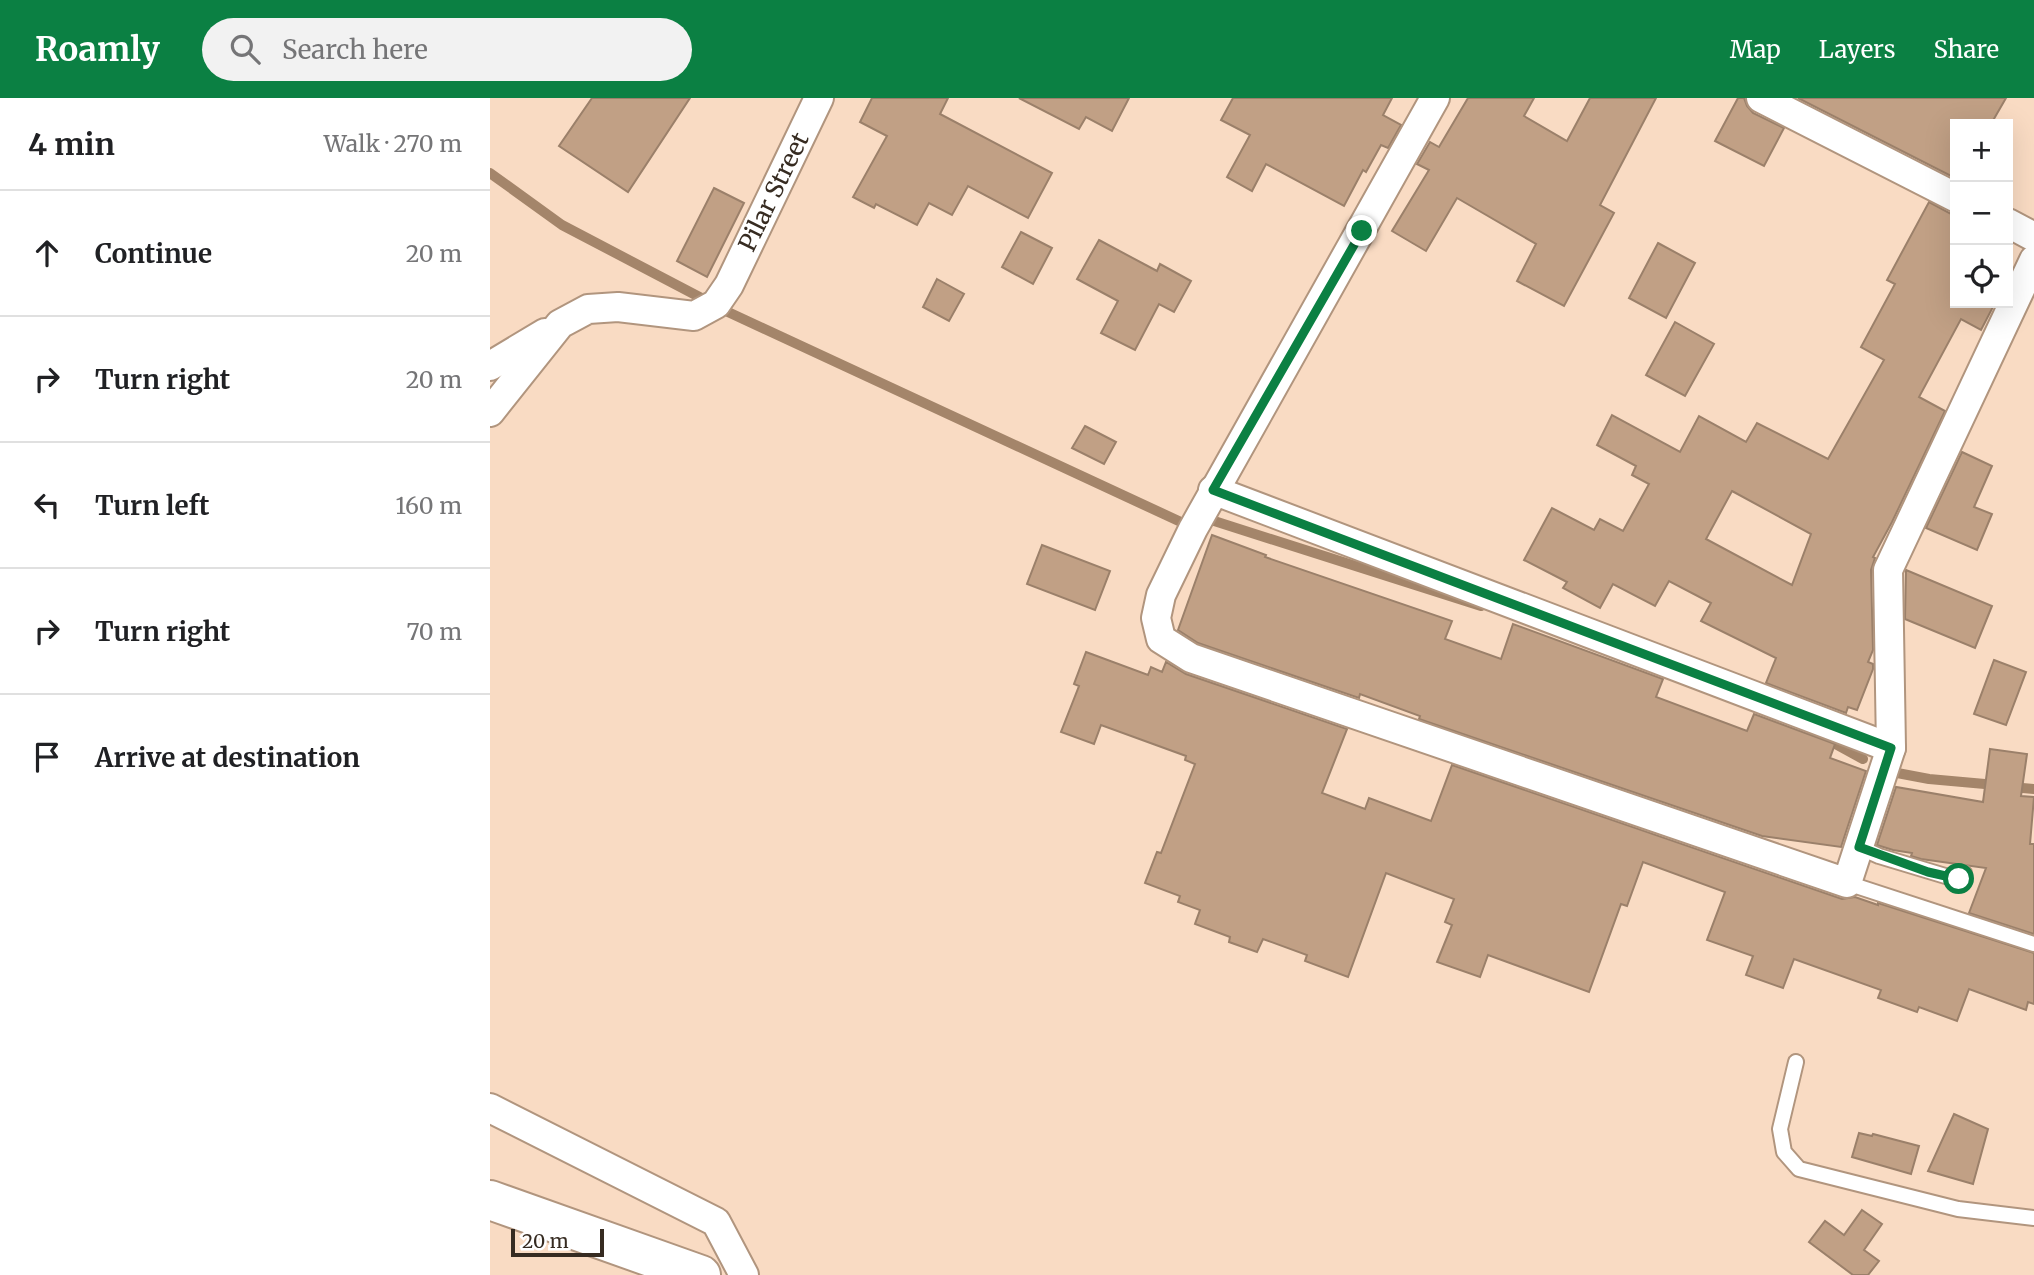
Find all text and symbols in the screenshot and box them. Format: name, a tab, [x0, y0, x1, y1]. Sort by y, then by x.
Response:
search box	[202, 18, 692, 81]
text: Roamly	[35, 29, 160, 70]
icon: search	[226, 30, 264, 68]
text: Search here	[282, 33, 428, 66]
text: Map	[1730, 34, 1781, 65]
text: Layers	[1819, 34, 1895, 65]
text: Share	[1933, 34, 1999, 65]
map controls	[1950, 119, 2013, 308]
button: +	[1950, 119, 2013, 182]
text: 4 min	[28, 125, 115, 163]
street label: Pilar Street	[731, 127, 816, 256]
text: Walk · 270 m	[324, 129, 462, 158]
button: −	[1950, 182, 2013, 245]
route end	[1346, 215, 1377, 246]
icon: ahead	[28, 234, 66, 272]
text: Continue	[95, 237, 212, 270]
text: 20 m	[406, 239, 462, 268]
button: locate	[1950, 245, 2013, 308]
icon: right	[28, 360, 66, 398]
text: Turn right	[95, 363, 230, 396]
text: 20 m	[406, 365, 462, 394]
icon: left	[28, 486, 66, 524]
text: Turn left	[95, 489, 209, 522]
text: 160 m	[396, 491, 462, 520]
icon: right	[28, 612, 66, 650]
text: Turn right	[95, 615, 230, 648]
text: 70 m	[406, 617, 462, 646]
icon: arrive	[28, 738, 66, 776]
text: Arrive at destination	[95, 741, 360, 774]
route start	[1943, 863, 1974, 894]
scale bar	[511, 1226, 604, 1258]
text: 20 m	[522, 1229, 569, 1253]

